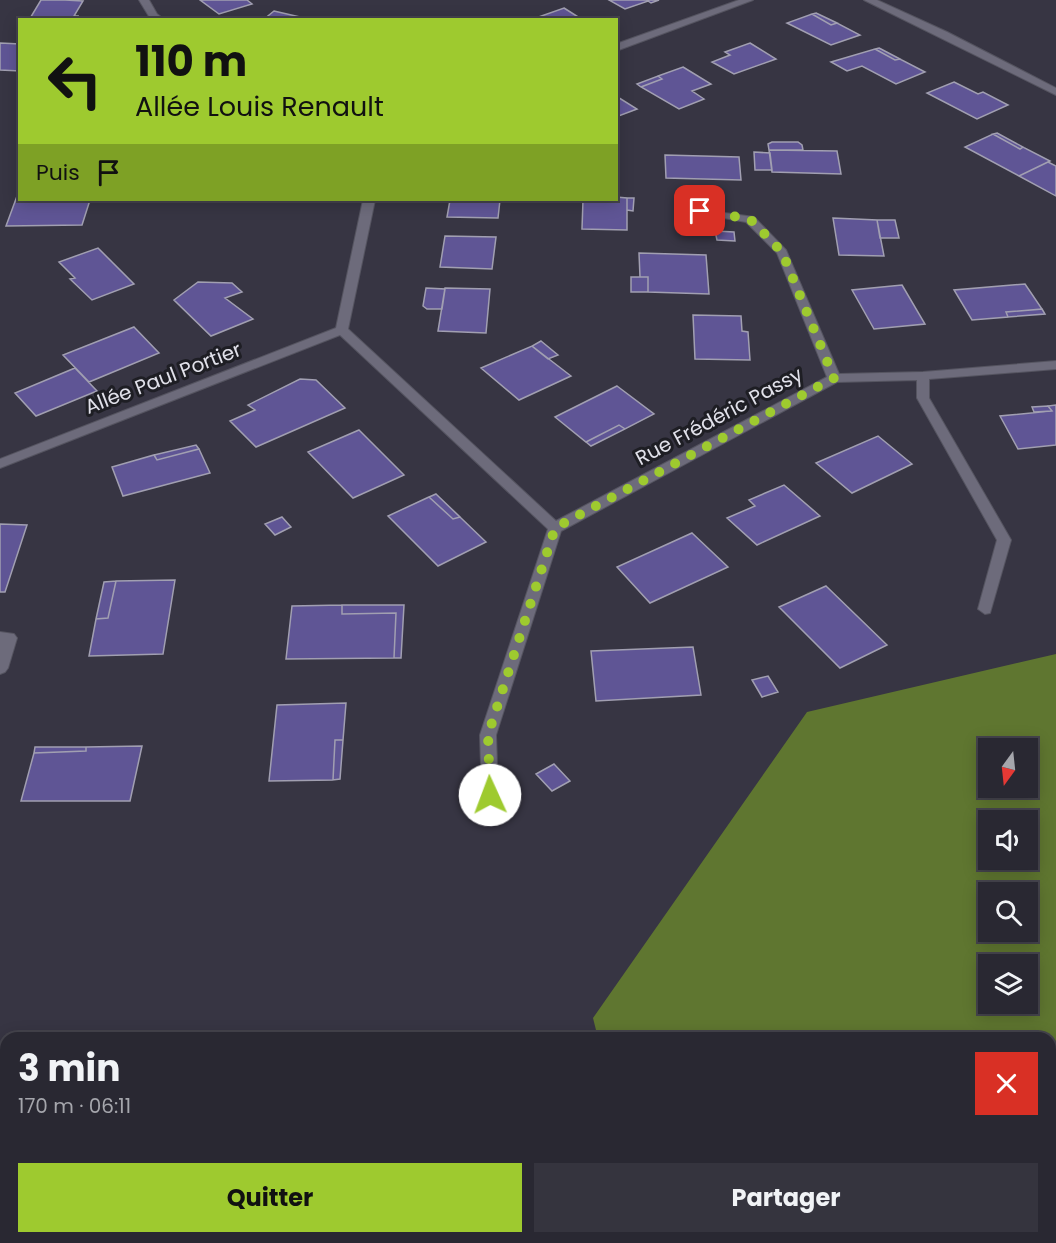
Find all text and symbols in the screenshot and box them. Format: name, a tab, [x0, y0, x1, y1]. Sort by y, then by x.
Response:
text: 110 m	[135, 32, 247, 91]
icon: left	[36, 42, 114, 120]
text: Allée Louis Renault	[135, 88, 384, 125]
icon: arrive	[92, 156, 125, 189]
text: Puis	[36, 157, 80, 188]
pin	[674, 185, 725, 236]
icon: arrive	[683, 194, 716, 227]
street label: Allée Paul Portier	[81, 335, 245, 421]
street label: Rue Frédéric Passy	[630, 360, 808, 472]
north arrow	[978, 738, 1038, 798]
map controls	[978, 738, 1038, 1014]
position arrow	[458, 763, 522, 827]
button: sound	[978, 810, 1038, 870]
button: search	[978, 882, 1038, 942]
button: layers	[978, 954, 1038, 1014]
text: 3 min	[18, 1043, 120, 1094]
button: close	[975, 1052, 1038, 1115]
text: 170 m · 06:11	[18, 1092, 131, 1120]
button: Quitter	[18, 1163, 522, 1232]
button: Partager	[534, 1163, 1038, 1232]

